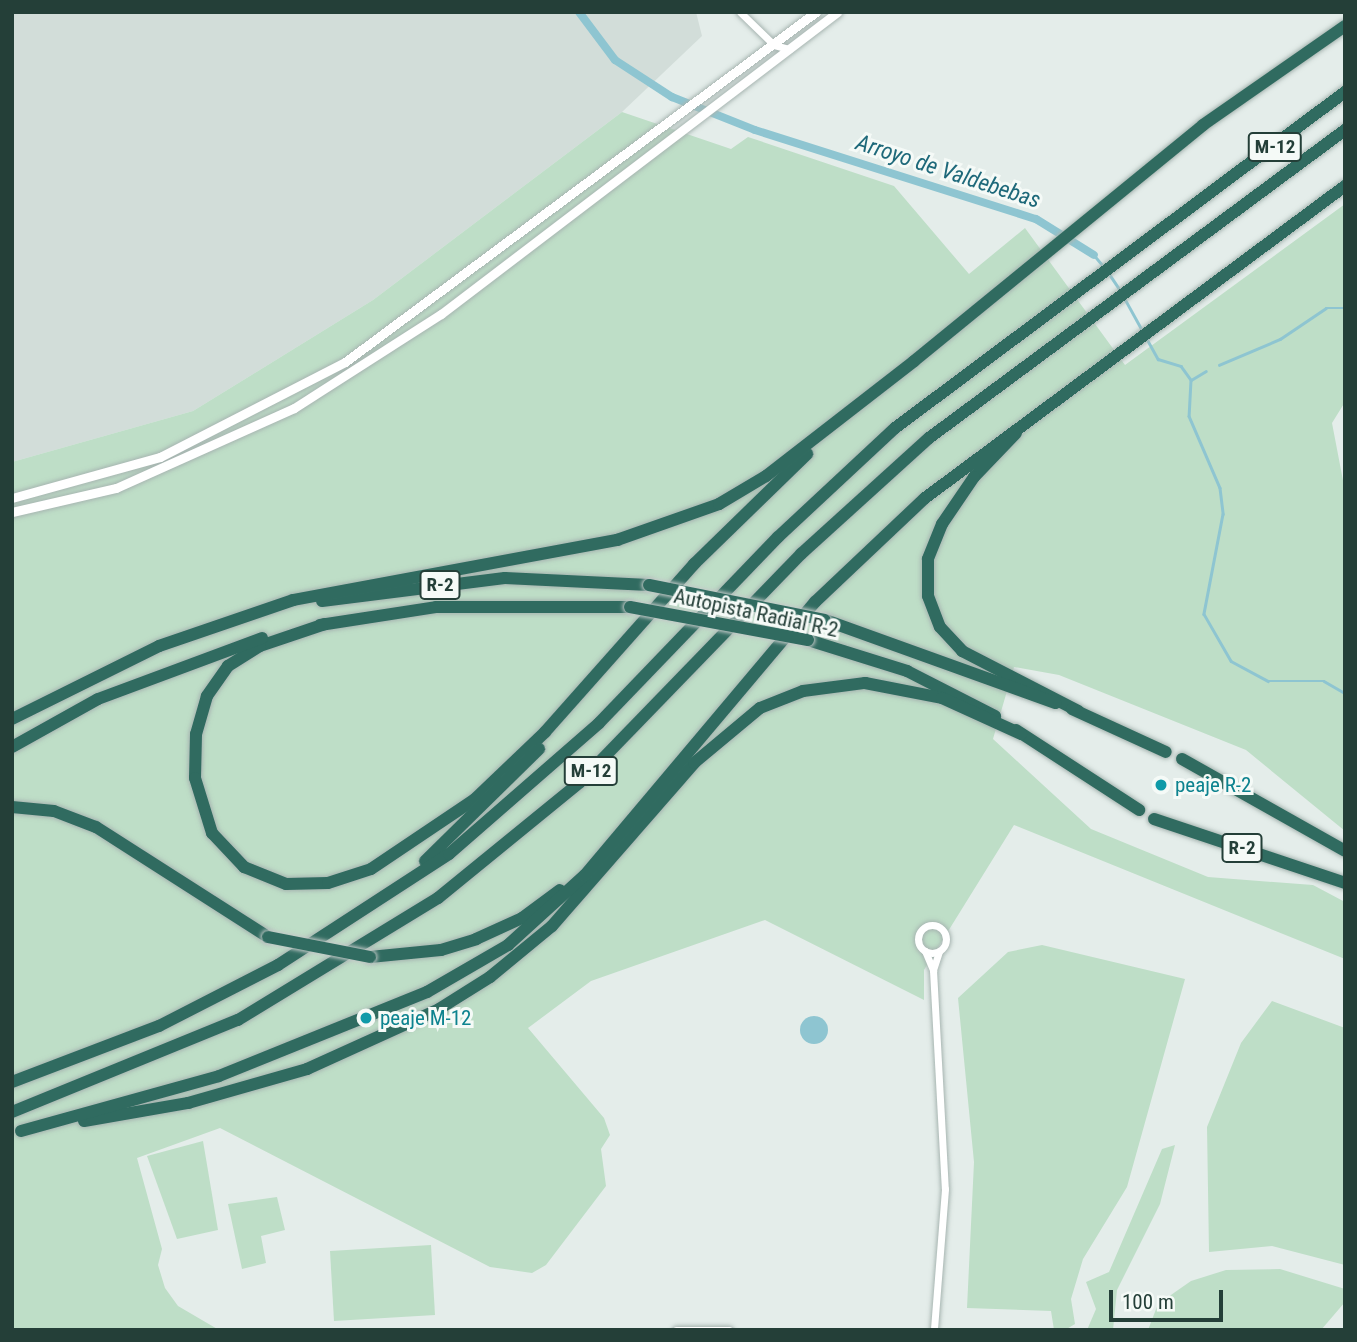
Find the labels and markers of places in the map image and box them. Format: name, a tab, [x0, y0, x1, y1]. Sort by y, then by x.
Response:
place label: peaje R-2	[1175, 772, 1251, 798]
marker: peaje R-2	[1153, 777, 1169, 793]
place label: peaje M-12	[380, 1005, 471, 1031]
marker: peaje M-12	[358, 1010, 374, 1026]

